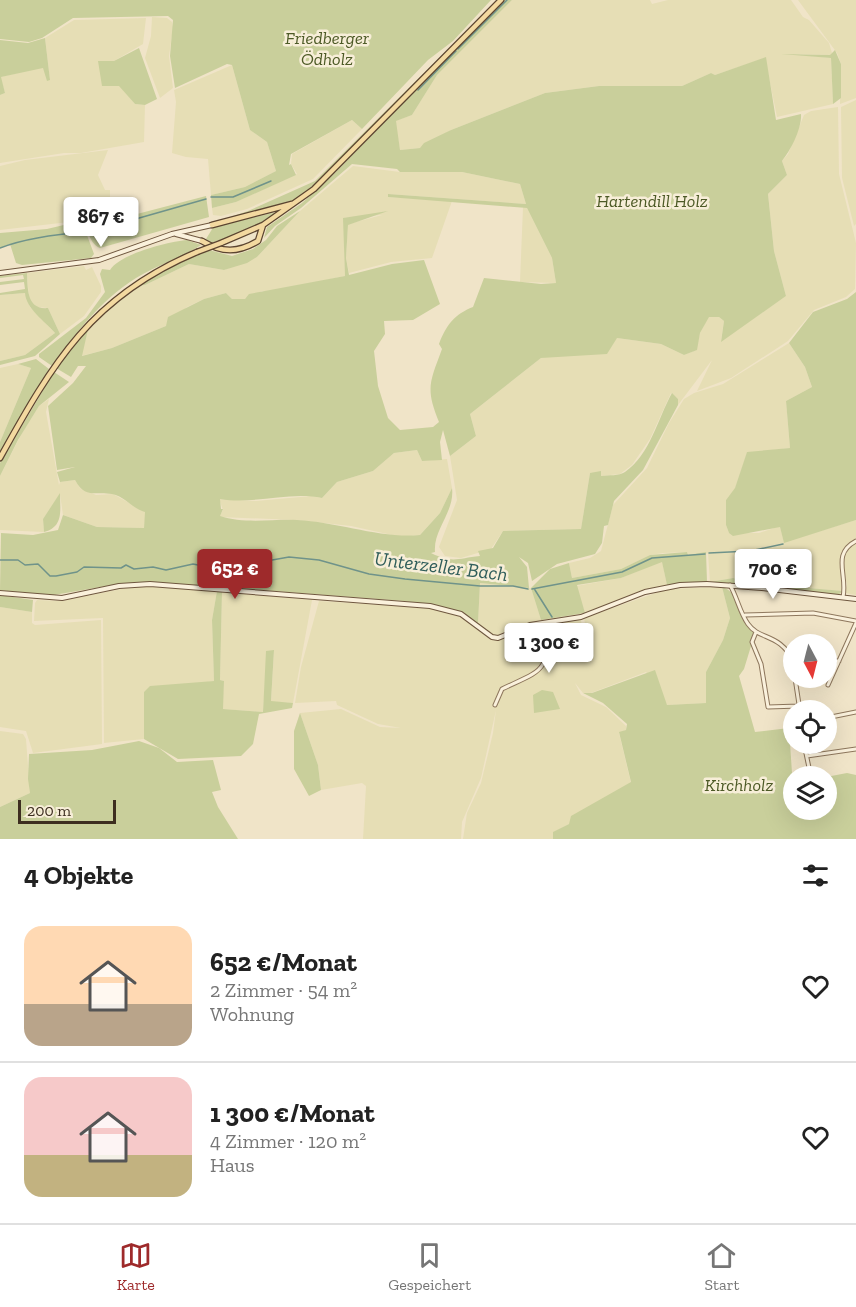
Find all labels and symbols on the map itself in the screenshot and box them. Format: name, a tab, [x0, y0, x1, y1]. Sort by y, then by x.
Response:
park label: Friedberger Ödholz	[285, 27, 370, 70]
park label: Hartendill Holz	[596, 190, 708, 212]
pin: 867 €	[59, 197, 143, 248]
water label: Unterzeller Bach	[373, 546, 509, 586]
pin: 652 €	[193, 549, 277, 600]
pin: 700 €	[731, 549, 815, 600]
pin: 1 300 €	[494, 623, 604, 674]
north arrow	[783, 634, 837, 688]
park label: Kirchholz	[705, 774, 773, 796]
scale bar	[18, 797, 116, 824]

